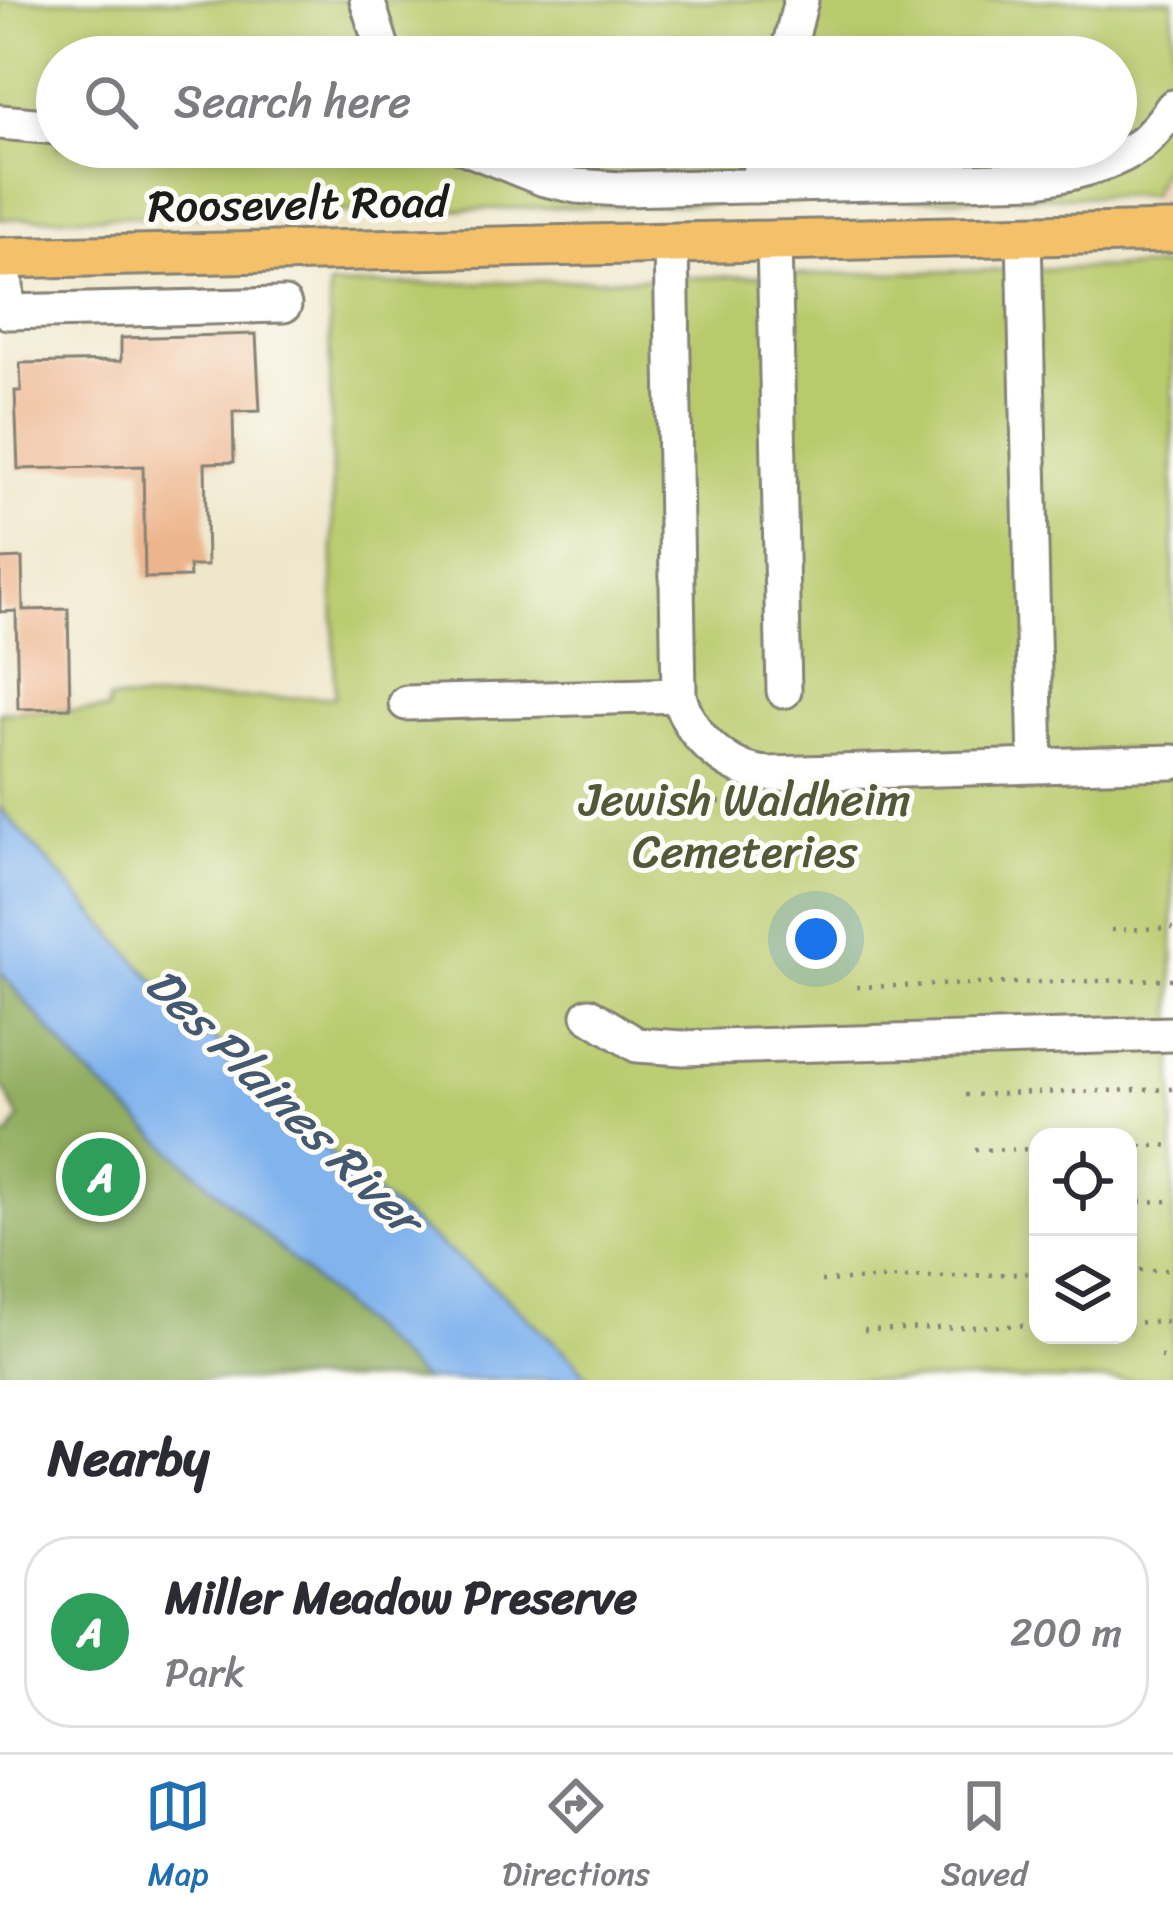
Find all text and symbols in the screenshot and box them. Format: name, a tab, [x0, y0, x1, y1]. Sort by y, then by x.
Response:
search box	[36, 36, 1137, 168]
text: Search here	[174, 62, 411, 142]
icon: search	[78, 69, 144, 135]
street label: Roosevelt Road	[147, 161, 452, 247]
park label: Jewish Waldheim Cemeteries	[577, 760, 911, 892]
your location	[786, 909, 846, 969]
water label: Des Plaines River	[125, 945, 448, 1261]
map controls	[1029, 1128, 1137, 1344]
button: locate	[1029, 1128, 1137, 1236]
pin: A	[62, 1132, 140, 1222]
button: layers	[1029, 1236, 1137, 1344]
text: Nearby	[48, 1413, 209, 1503]
text: Miller Meadow Preserve	[165, 1558, 637, 1638]
text: A	[77, 1598, 103, 1667]
text: 200 m	[1010, 1598, 1122, 1667]
text: Park	[165, 1638, 245, 1707]
tab: Map	[145, 1773, 211, 1903]
tab: Directions	[502, 1773, 650, 1903]
tab: Saved	[941, 1773, 1028, 1903]

